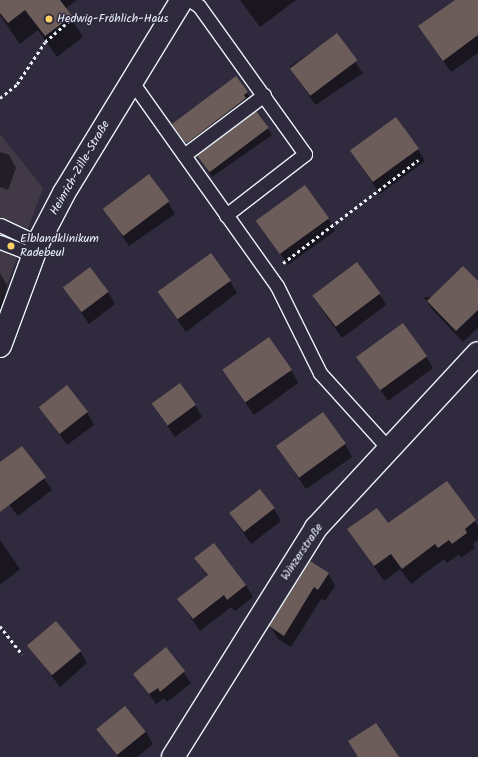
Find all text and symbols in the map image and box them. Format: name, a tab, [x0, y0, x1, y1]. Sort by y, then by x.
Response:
place label: Hedwig-Fröhlich-Haus	[57, 12, 168, 26]
marker: Hedwig-Fröhlich-Haus	[44, 14, 54, 24]
street label: Heinrich-Zille-Straße	[47, 118, 113, 218]
place label: Elblandklinikum Radebeul	[20, 232, 99, 260]
marker: Elblandklinikum Radebeul	[5, 240, 17, 252]
street label: Winzerstraße	[278, 521, 326, 583]

